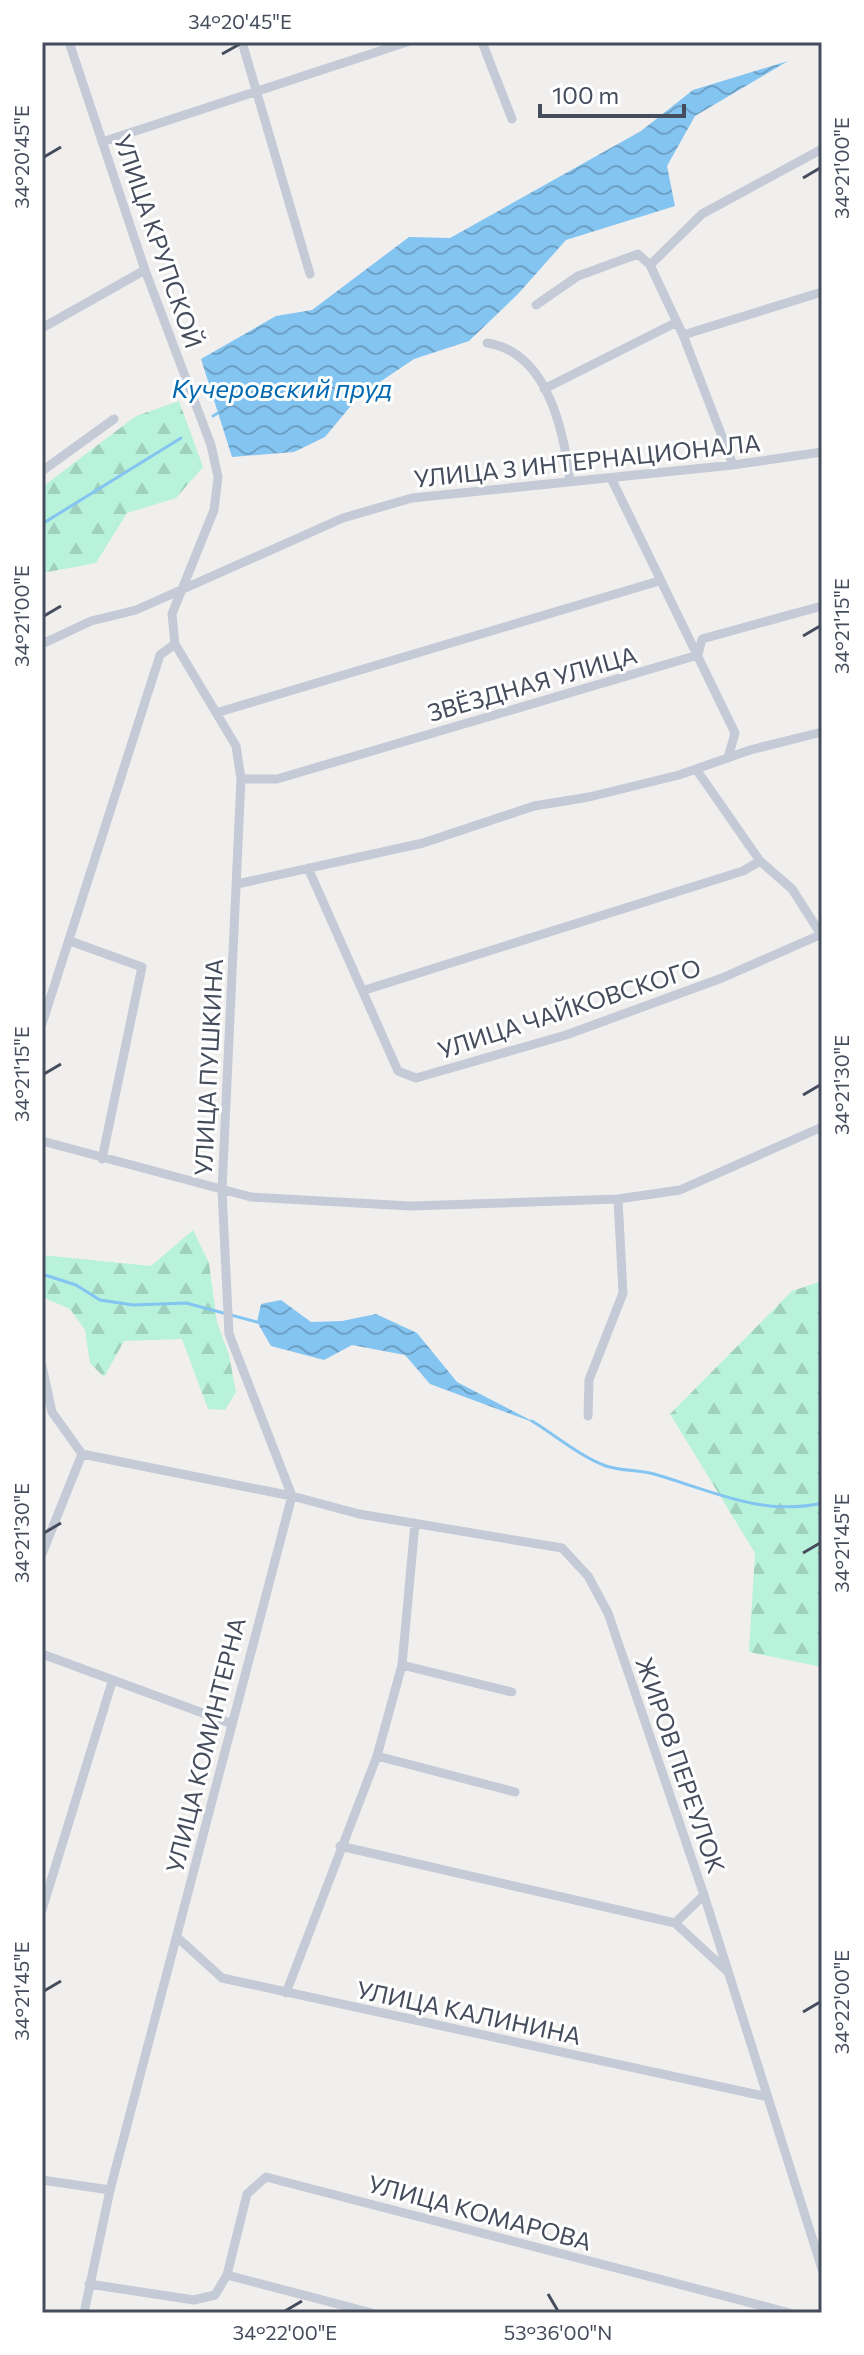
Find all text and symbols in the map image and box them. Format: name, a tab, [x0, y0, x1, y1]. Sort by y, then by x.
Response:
text: 34°20'45"E	[188, 9, 292, 33]
scale bar	[540, 68, 684, 118]
text: 100 m	[552, 80, 619, 109]
text: 34°20'45"E	[9, 105, 33, 209]
text: 34°21'00"E	[829, 117, 853, 219]
street label: УЛИЦА КРУПСКОЙ	[109, 130, 209, 352]
water label: Кучеровский пруд	[172, 372, 392, 403]
street label: УЛИЦА 3 ИНТЕРНАЦИОНАЛА	[412, 427, 762, 493]
text: 34°21'00"E	[9, 565, 33, 667]
text: 34°21'15"E	[829, 578, 853, 674]
street label: ЗВЁЗДНАЯ УЛИЦА	[424, 639, 640, 727]
street label: УЛИЦА ЧАЙКОВСКОГО	[434, 952, 704, 1064]
street label: УЛИЦА ПУШКИНА	[188, 958, 228, 1176]
text: 34°21'15"E	[9, 1026, 33, 1122]
text: 34°21'30"E	[829, 1035, 853, 1135]
text: 34°21'30"E	[9, 1483, 33, 1583]
text: 34°21'45"E	[829, 1493, 853, 1593]
street label: УЛИЦА КОМИНТЕРНА	[159, 1614, 251, 1876]
street label: ЖИРОВ ПЕРЕУЛОК	[630, 1653, 732, 1877]
text: 34°21'45"E	[9, 1941, 33, 2041]
text: 34°22'00"E	[829, 1950, 853, 2054]
street label: УЛИЦА КАЛИНИНА	[354, 1974, 584, 2050]
street label: УЛИЦА КОМАРОВА	[365, 2168, 595, 2256]
text: 34°22'00"E	[233, 2320, 337, 2344]
text: 53°36'00"N	[504, 2320, 612, 2344]

